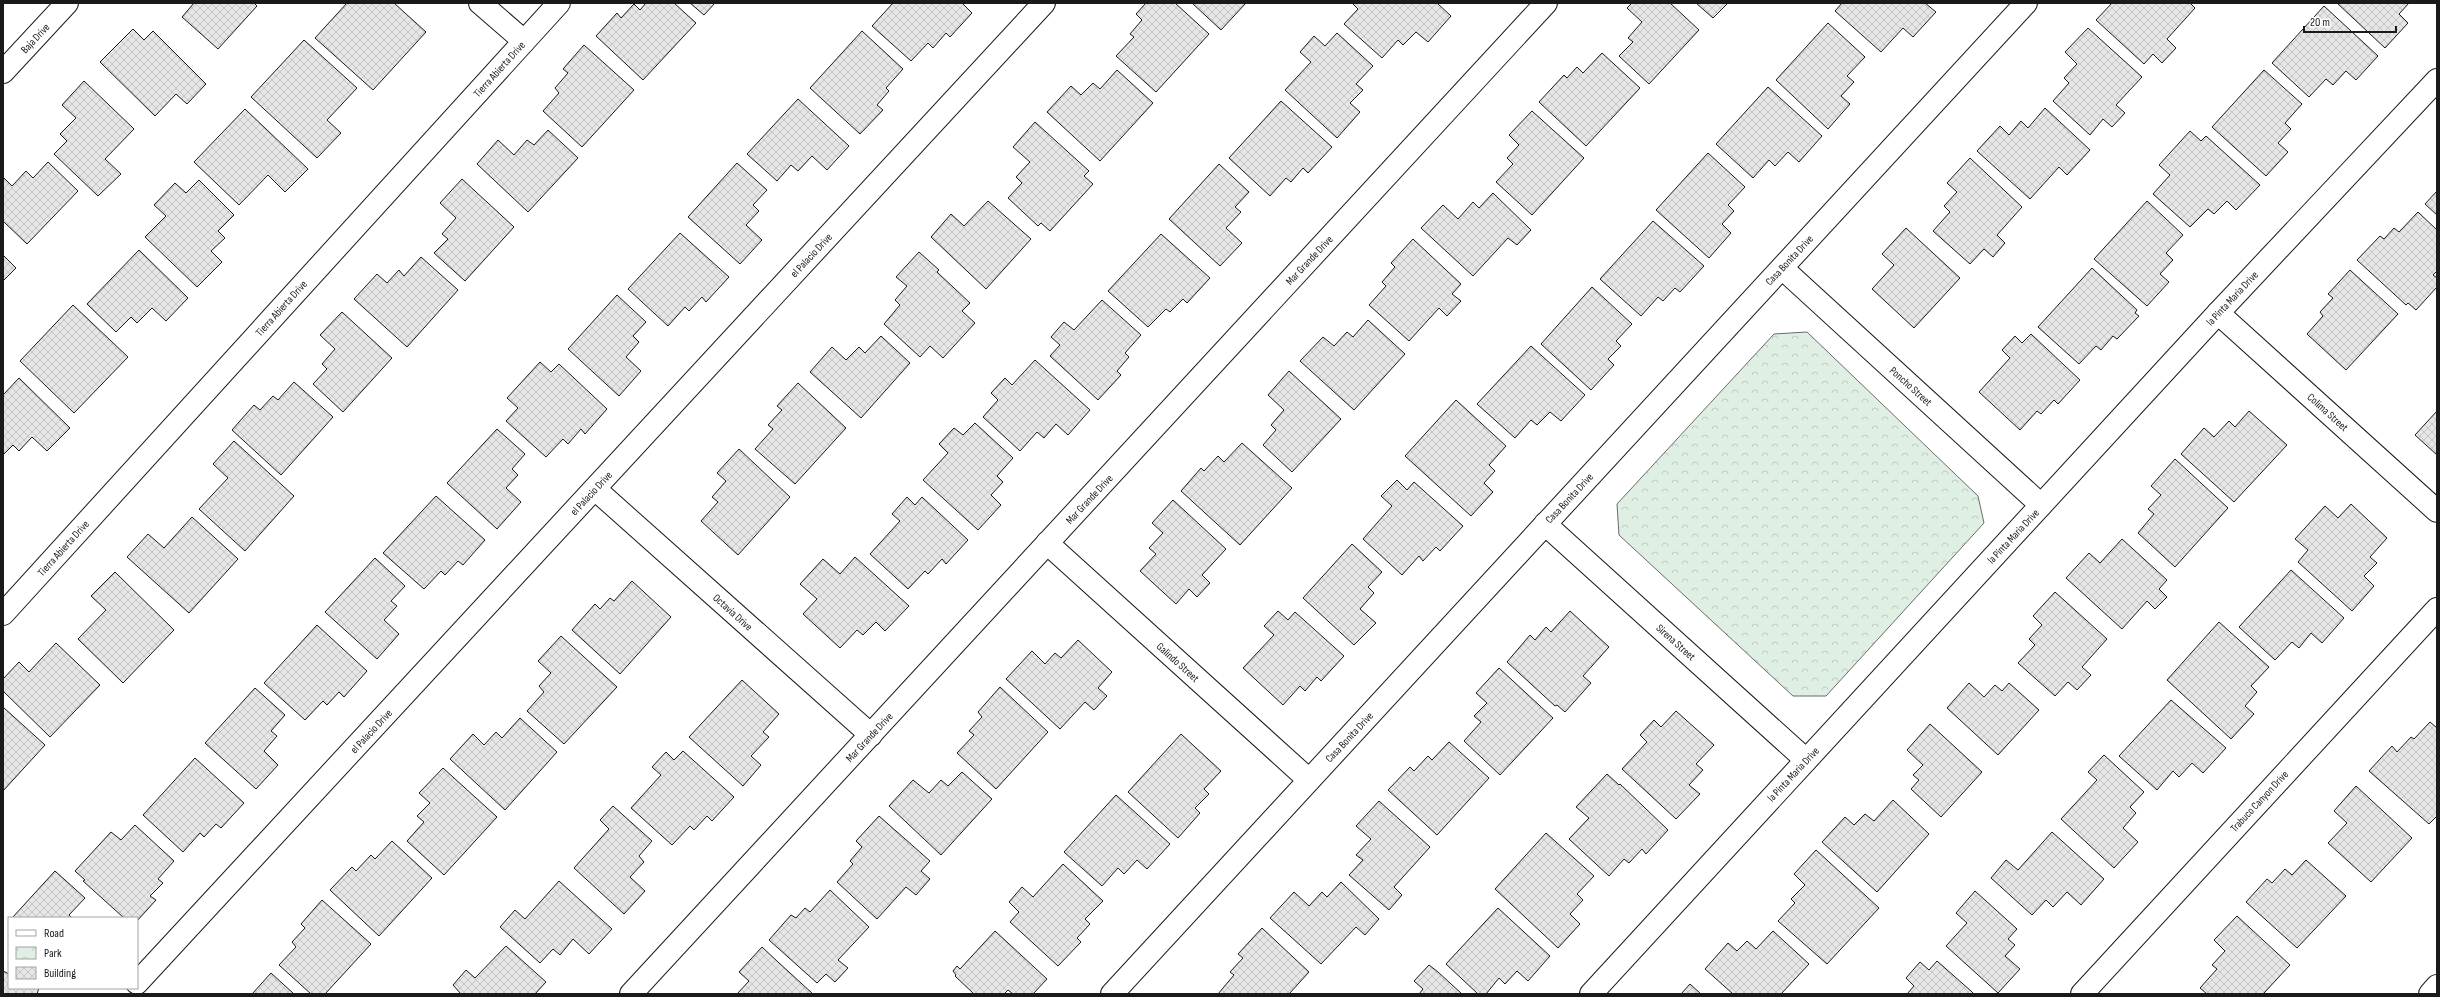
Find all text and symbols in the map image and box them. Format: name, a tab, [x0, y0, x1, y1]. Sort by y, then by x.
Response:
scale bar	[2304, 8, 2396, 34]
text: 20 m	[2310, 15, 2330, 30]
street label: Baja Drive	[18, 21, 53, 56]
street label: Tierra Abierta Drive	[471, 39, 528, 100]
street label: el Palacio Drive	[788, 231, 835, 280]
street label: Mar Grande Drive	[1283, 233, 1336, 288]
street label: Casa Bonita Drive	[1763, 233, 1816, 288]
street label: la Pinta Maria Drive	[2204, 268, 2261, 328]
street label: Tierra Abierta Drive	[253, 278, 310, 339]
street label: Poncho Street	[1887, 364, 1935, 409]
street label: Colima Street	[2305, 391, 2351, 434]
street label: el Palacio Drive	[568, 469, 615, 518]
street label: Casa Bonita Drive	[1543, 471, 1596, 526]
street label: Mar Grande Drive	[1063, 472, 1116, 527]
street label: la Pinta Maria Drive	[1985, 506, 2042, 566]
street label: Tierra Abierta Drive	[35, 518, 92, 579]
street label: Octavia Drive	[710, 591, 755, 634]
street label: Sirena Street	[1653, 621, 1698, 664]
street label: Galindo Street	[1154, 640, 1202, 685]
street label: el Palacio Drive	[348, 707, 395, 756]
street label: Mar Grande Drive	[843, 710, 896, 765]
street label: Casa Bonita Drive	[1323, 710, 1376, 765]
street label: la Pinta Maria Drive	[1765, 744, 1822, 804]
street label: Trabuco Canyon Drive	[2228, 768, 2291, 835]
legend	[8, 917, 138, 989]
text: Road	[44, 926, 64, 941]
text: Park	[44, 946, 62, 961]
text: Building	[44, 966, 76, 981]

